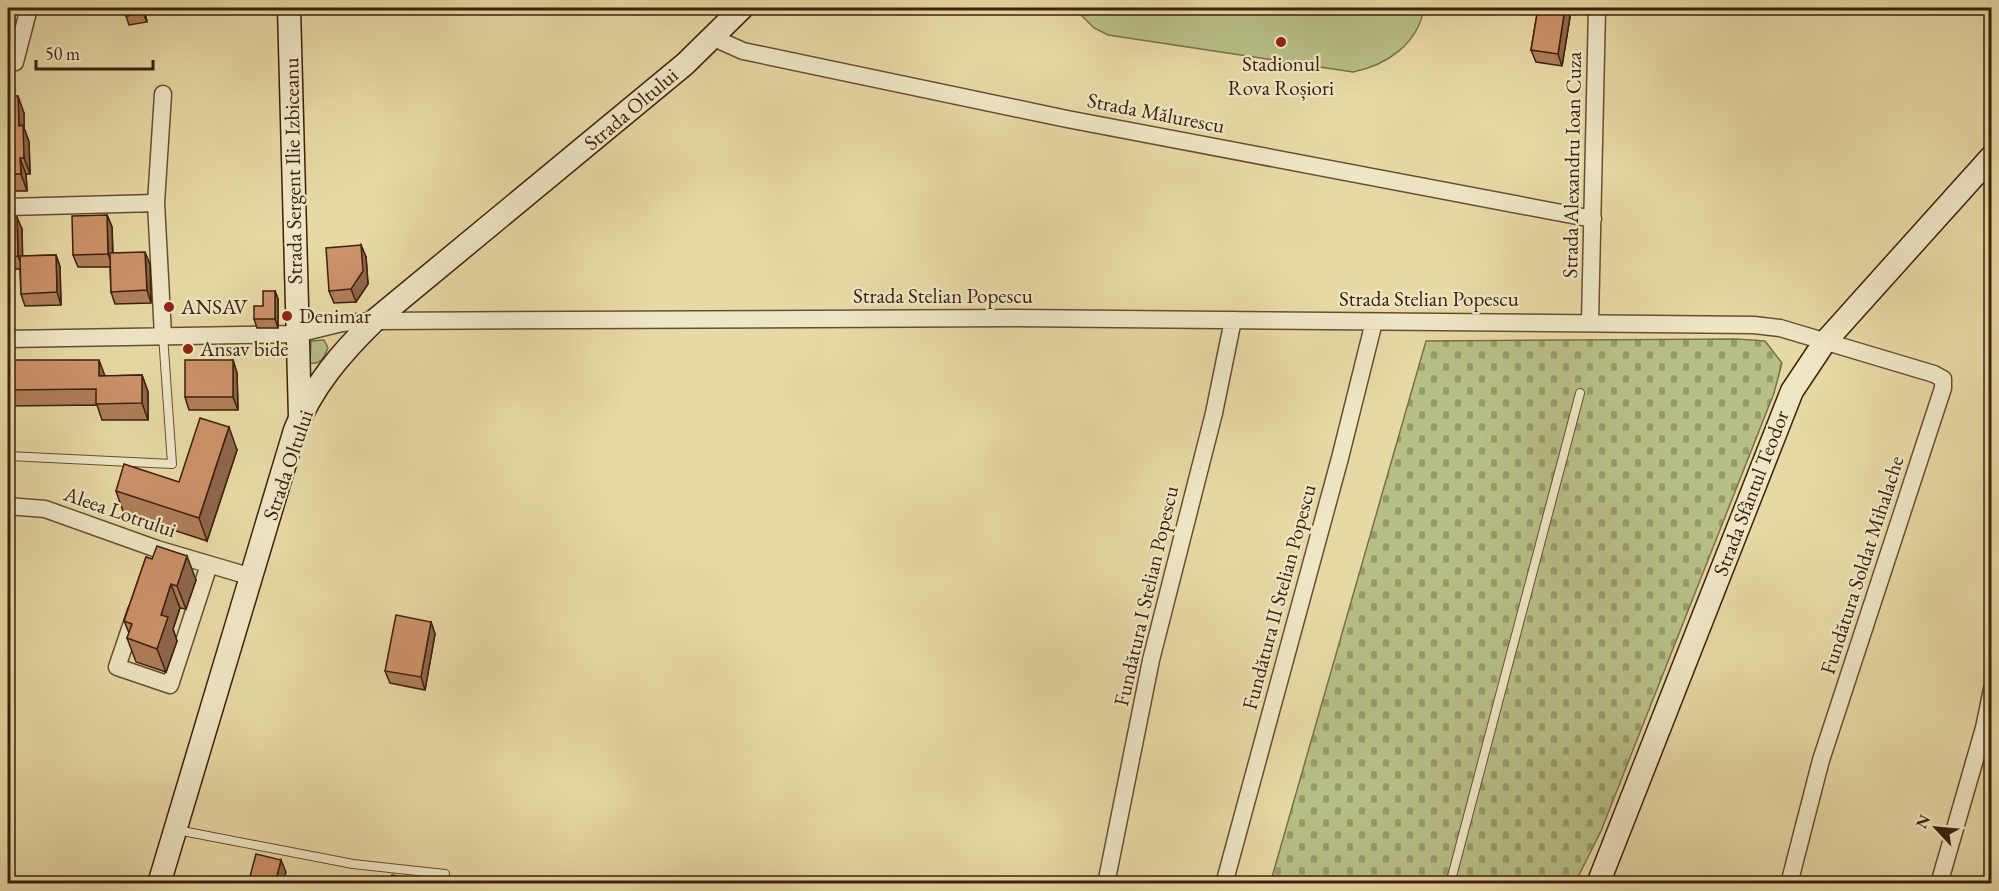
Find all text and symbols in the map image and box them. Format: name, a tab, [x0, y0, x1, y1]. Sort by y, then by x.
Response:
scale bar	[36, 33, 153, 71]
marker: Stadionul Rova Roșiori	[1274, 35, 1288, 49]
text: 50 m	[45, 42, 80, 65]
place label: Stadionul Rova Roșiori	[1228, 50, 1334, 101]
street label: Strada Alexandru Ioan Cuza	[1556, 51, 1587, 278]
street label: Strada Sergent Ilie Izbiceanu	[277, 57, 308, 285]
street label: Strada Oltului	[578, 61, 683, 156]
street label: Strada Mălurescu	[1085, 86, 1227, 139]
street label: Strada Stelian Popescu	[853, 282, 1033, 309]
street label: Strada Stelian Popescu	[1339, 285, 1519, 312]
place label: ANSAV	[180, 293, 249, 320]
marker: ANSAV	[162, 300, 176, 314]
place label: Denimar	[299, 302, 371, 329]
marker: Denimar	[280, 309, 294, 323]
place label: Ansav bide	[199, 335, 289, 362]
marker: Ansav bide	[181, 342, 195, 356]
street label: Strada Oltului	[256, 406, 319, 524]
street label: Strada Sfântul Teodor	[1706, 406, 1795, 580]
street label: Fundătura Soldat Mihalache	[1813, 452, 1910, 677]
street label: Aleea Lotrului	[60, 479, 180, 543]
street label: Fundătura II Stelian Popescu	[1235, 481, 1322, 713]
street label: Fundătura I Stelian Popescu	[1107, 483, 1184, 709]
north arrow	[1906, 798, 1966, 858]
text: N	[1911, 811, 1935, 832]

